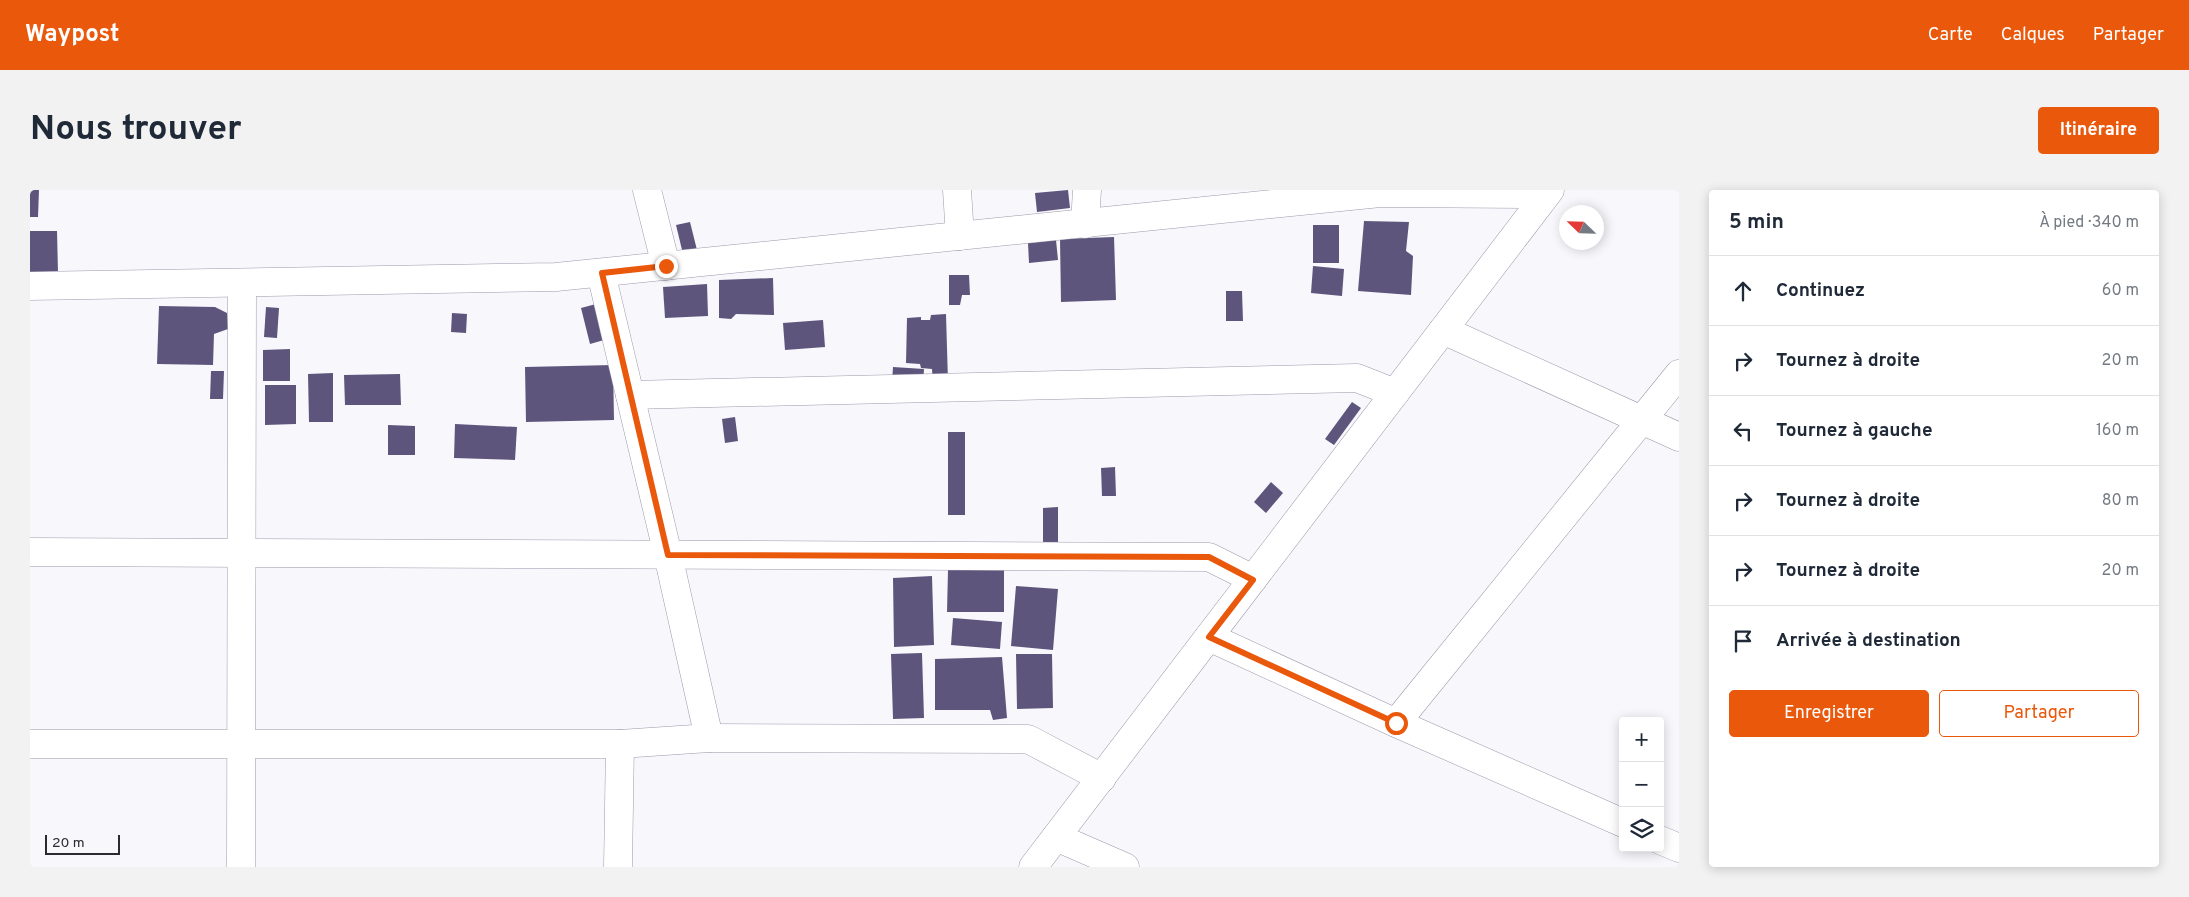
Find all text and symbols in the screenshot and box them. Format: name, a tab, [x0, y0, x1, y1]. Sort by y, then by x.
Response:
text: Waypost	[25, 20, 119, 50]
text: Carte	[1928, 24, 1973, 47]
text: Calques	[2001, 24, 2065, 47]
text: Partager	[2093, 24, 2164, 47]
button: Itinéraire	[2038, 107, 2159, 154]
text: Nous trouver	[30, 108, 242, 152]
north arrow	[1559, 205, 1604, 250]
text: 5 min	[1729, 209, 1784, 236]
text: À pied · 340 m	[2039, 213, 2139, 233]
route end	[655, 255, 678, 278]
icon: ahead	[1729, 277, 1757, 305]
text: Continuez	[1776, 279, 1865, 303]
text: 60 m	[2102, 281, 2139, 301]
icon: right	[1729, 347, 1757, 375]
text: Tournez à droite	[1776, 349, 1920, 373]
text: 20 m	[2102, 351, 2139, 371]
icon: left	[1729, 417, 1757, 445]
text: Tournez à gauche	[1776, 419, 1933, 443]
text: 160 m	[2096, 421, 2139, 441]
icon: right	[1729, 487, 1757, 515]
text: Tournez à droite	[1776, 489, 1920, 513]
text: 80 m	[2102, 491, 2139, 511]
icon: right	[1729, 557, 1757, 585]
text: Tournez à droite	[1776, 559, 1920, 583]
text: 20 m	[2102, 561, 2139, 581]
icon: arrive	[1729, 627, 1757, 655]
text: Arrivée à destination	[1776, 629, 1961, 653]
button: Enregistrer	[1729, 690, 1929, 737]
button: Partager	[1939, 690, 2139, 737]
route start	[1385, 712, 1408, 735]
map controls	[1619, 717, 1664, 852]
button: +	[1619, 717, 1664, 762]
button: −	[1619, 762, 1664, 807]
button: layers	[1619, 807, 1664, 852]
scale bar	[45, 832, 120, 855]
text: 20 m	[52, 835, 85, 852]

